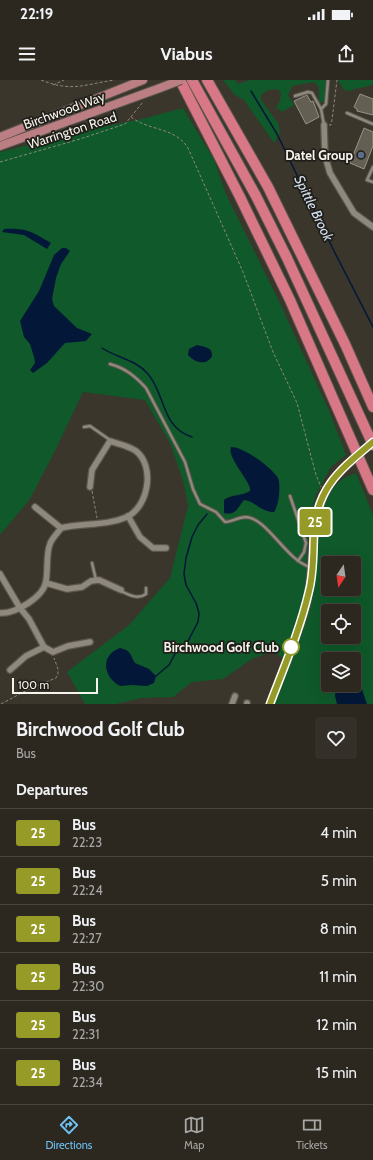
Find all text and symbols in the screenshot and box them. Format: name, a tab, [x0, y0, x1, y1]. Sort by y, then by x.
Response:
text: 22:19	[20, 5, 53, 23]
icon: menu	[16, 43, 38, 65]
text: Viabus	[160, 43, 213, 65]
icon: share	[335, 43, 357, 65]
street label: Birchwood Way	[21, 88, 107, 132]
street label: Warrington Road	[25, 108, 119, 152]
place label: Datel Group	[285, 147, 354, 163]
marker: Datel Group	[356, 150, 366, 160]
water label: Spittle Brook	[290, 172, 338, 245]
line badge: 25	[297, 509, 333, 535]
text: 25	[308, 513, 322, 531]
north arrow	[321, 556, 361, 596]
map controls	[321, 556, 361, 692]
button: locate	[321, 604, 361, 644]
marker: Birchwood Golf Club	[282, 638, 300, 656]
place label: Birchwood Golf Club	[164, 639, 280, 655]
button: layers	[321, 652, 361, 692]
scale bar	[12, 676, 98, 695]
text: 100 m	[18, 678, 49, 692]
button: heart	[315, 717, 357, 759]
text: Birchwood Golf Club	[16, 718, 185, 741]
text: Bus	[16, 745, 36, 761]
text: Departures	[16, 781, 88, 799]
text: Bus	[72, 816, 96, 834]
text: 25	[31, 824, 45, 842]
text: 4 min	[320, 824, 357, 842]
text: 22:23	[72, 834, 102, 850]
text: Bus	[72, 864, 96, 882]
text: 25	[31, 872, 45, 890]
text: 5 min	[321, 872, 357, 890]
text: 22:24	[72, 882, 103, 898]
text: Bus	[72, 912, 96, 930]
text: 25	[31, 920, 45, 938]
text: 8 min	[320, 920, 357, 938]
text: 22:27	[72, 930, 102, 946]
text: Bus	[72, 960, 96, 978]
text: 25	[31, 968, 45, 986]
text: 11 min	[319, 968, 357, 986]
text: 22:30	[72, 978, 104, 994]
text: Bus	[72, 1008, 96, 1026]
text: 25	[31, 1016, 45, 1034]
text: 12 min	[316, 1016, 357, 1034]
text: 22:31	[72, 1026, 100, 1042]
text: Bus	[72, 1056, 96, 1074]
text: 25	[31, 1064, 45, 1082]
text: 15 min	[316, 1064, 357, 1082]
text: 22:34	[72, 1074, 103, 1090]
tab: Directions	[45, 1114, 92, 1152]
tab: Map	[183, 1114, 205, 1152]
tab: Tickets	[296, 1114, 328, 1152]

